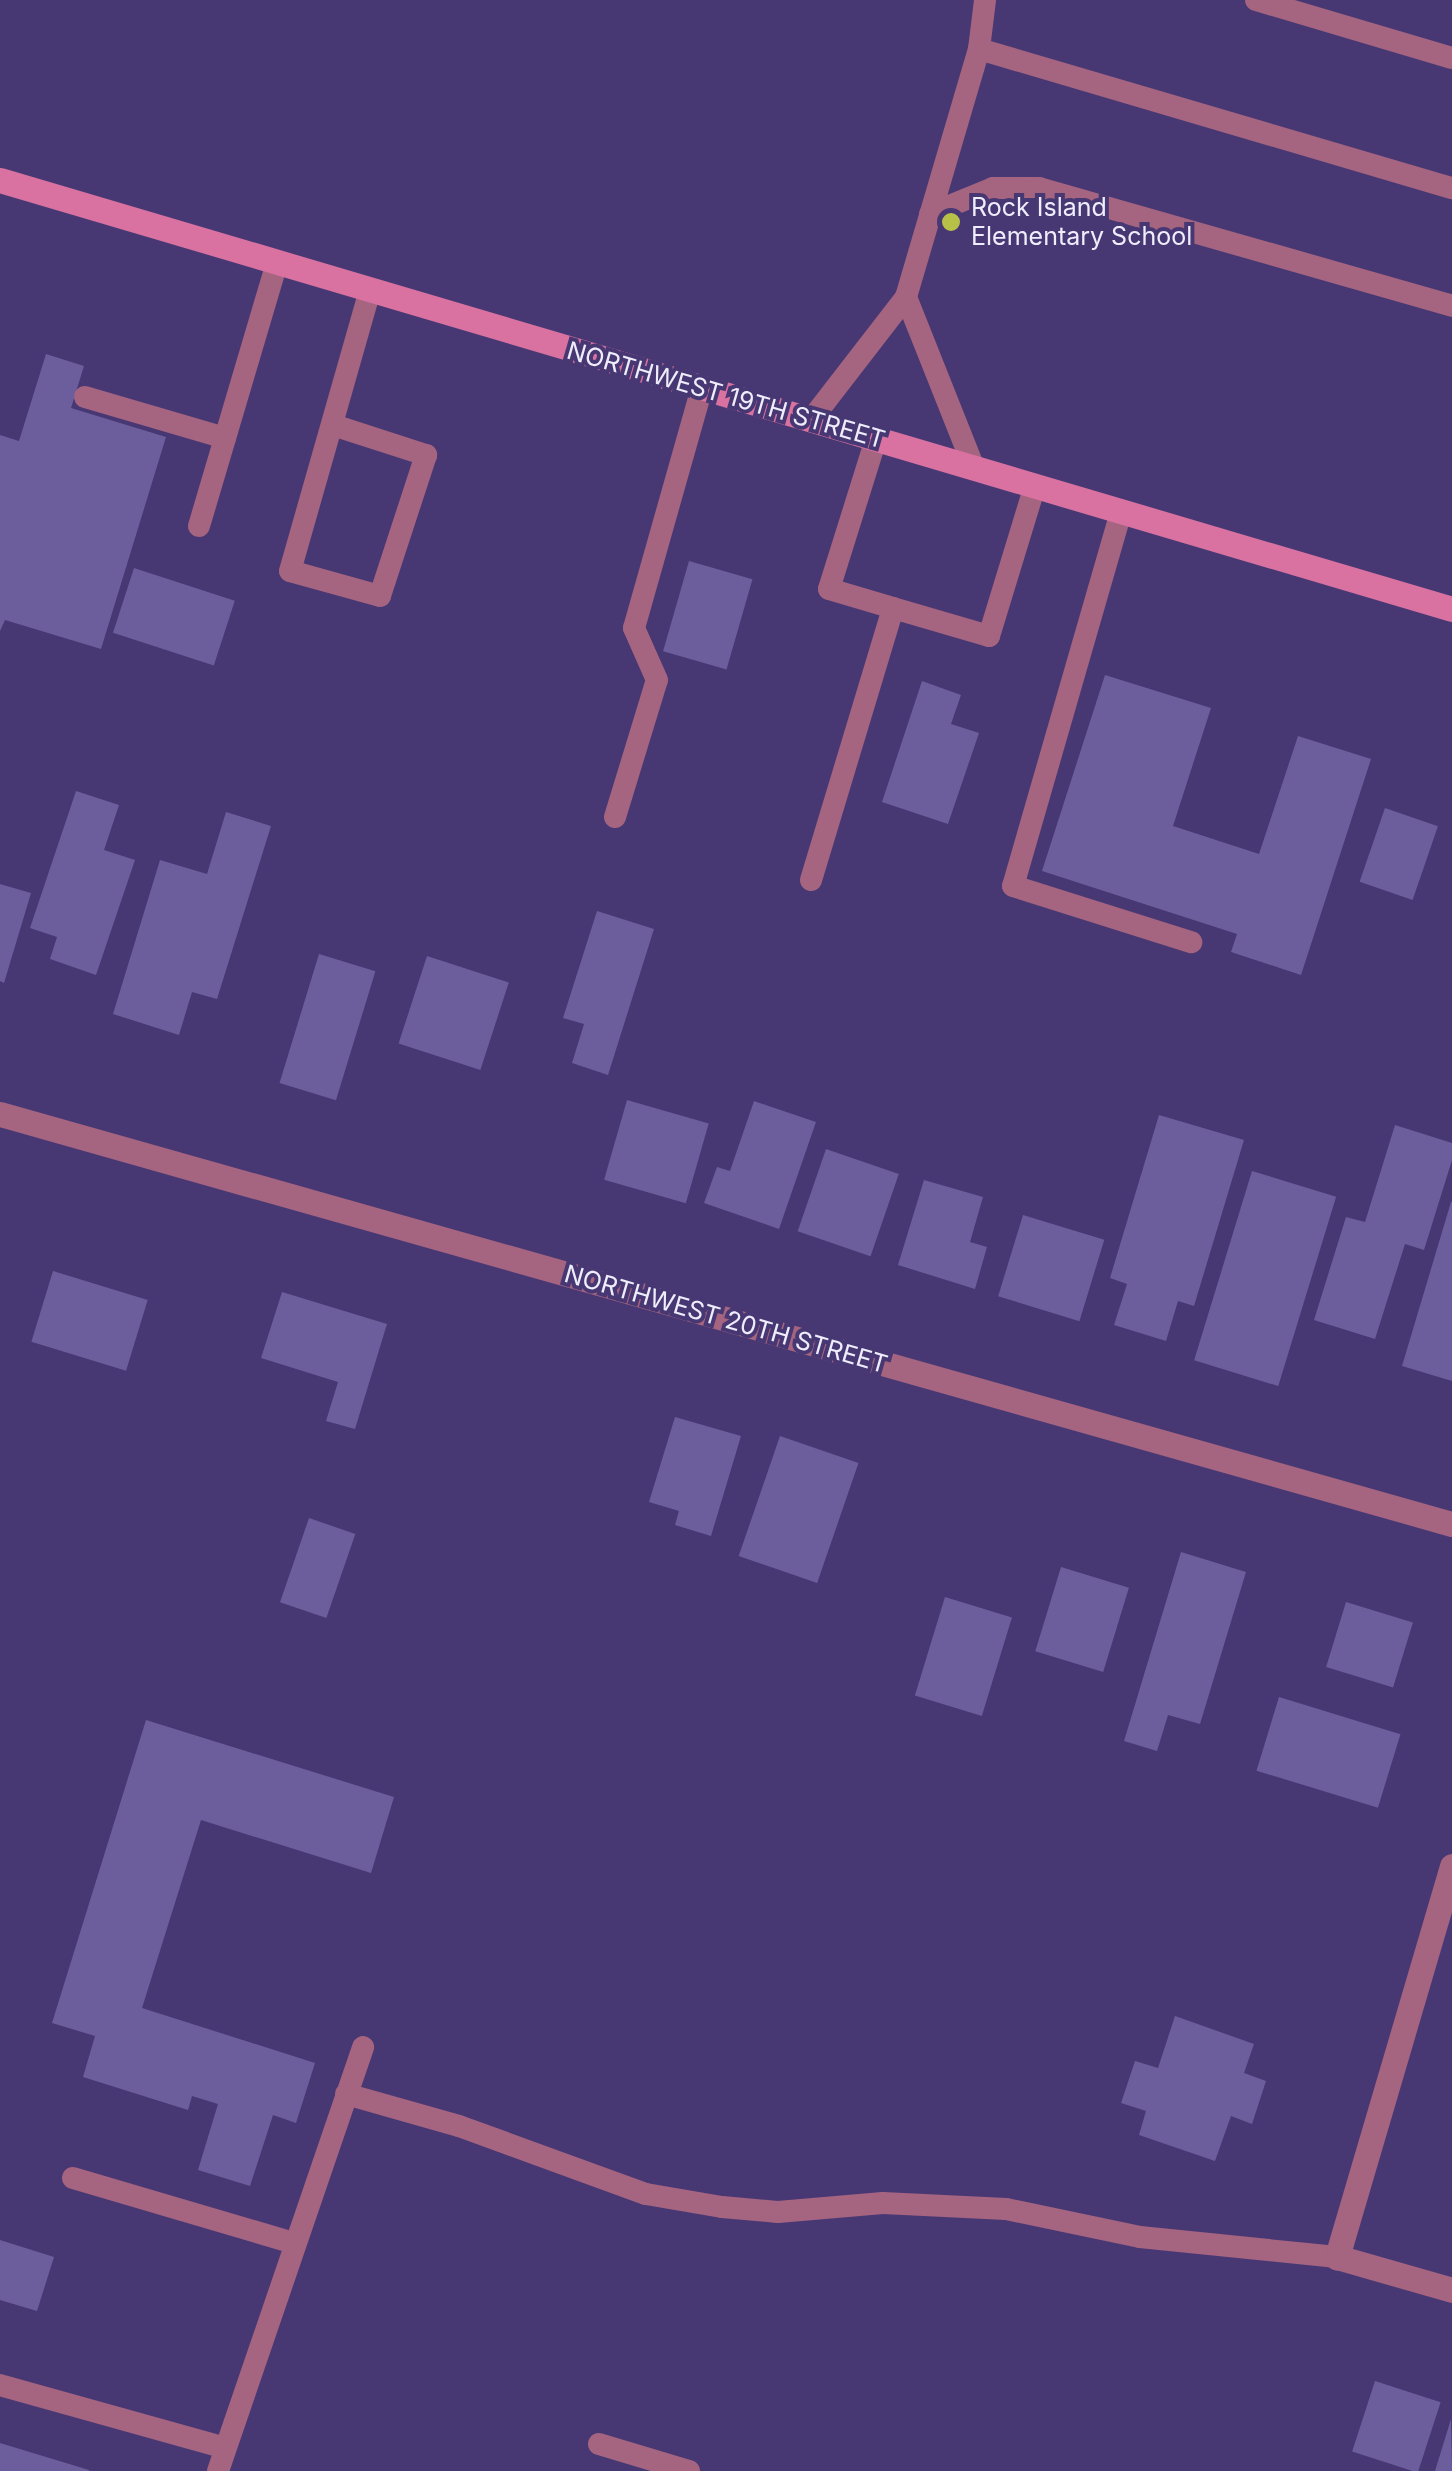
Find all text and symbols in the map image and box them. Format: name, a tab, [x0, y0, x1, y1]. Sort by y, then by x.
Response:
place label: Rock Island Elementary School	[971, 193, 1192, 252]
marker: Rock Island Elementary School	[940, 211, 962, 233]
street label: NORTHWEST 19TH STREET	[563, 335, 889, 455]
street label: NORTHWEST 20TH STREET	[561, 1258, 891, 1380]

